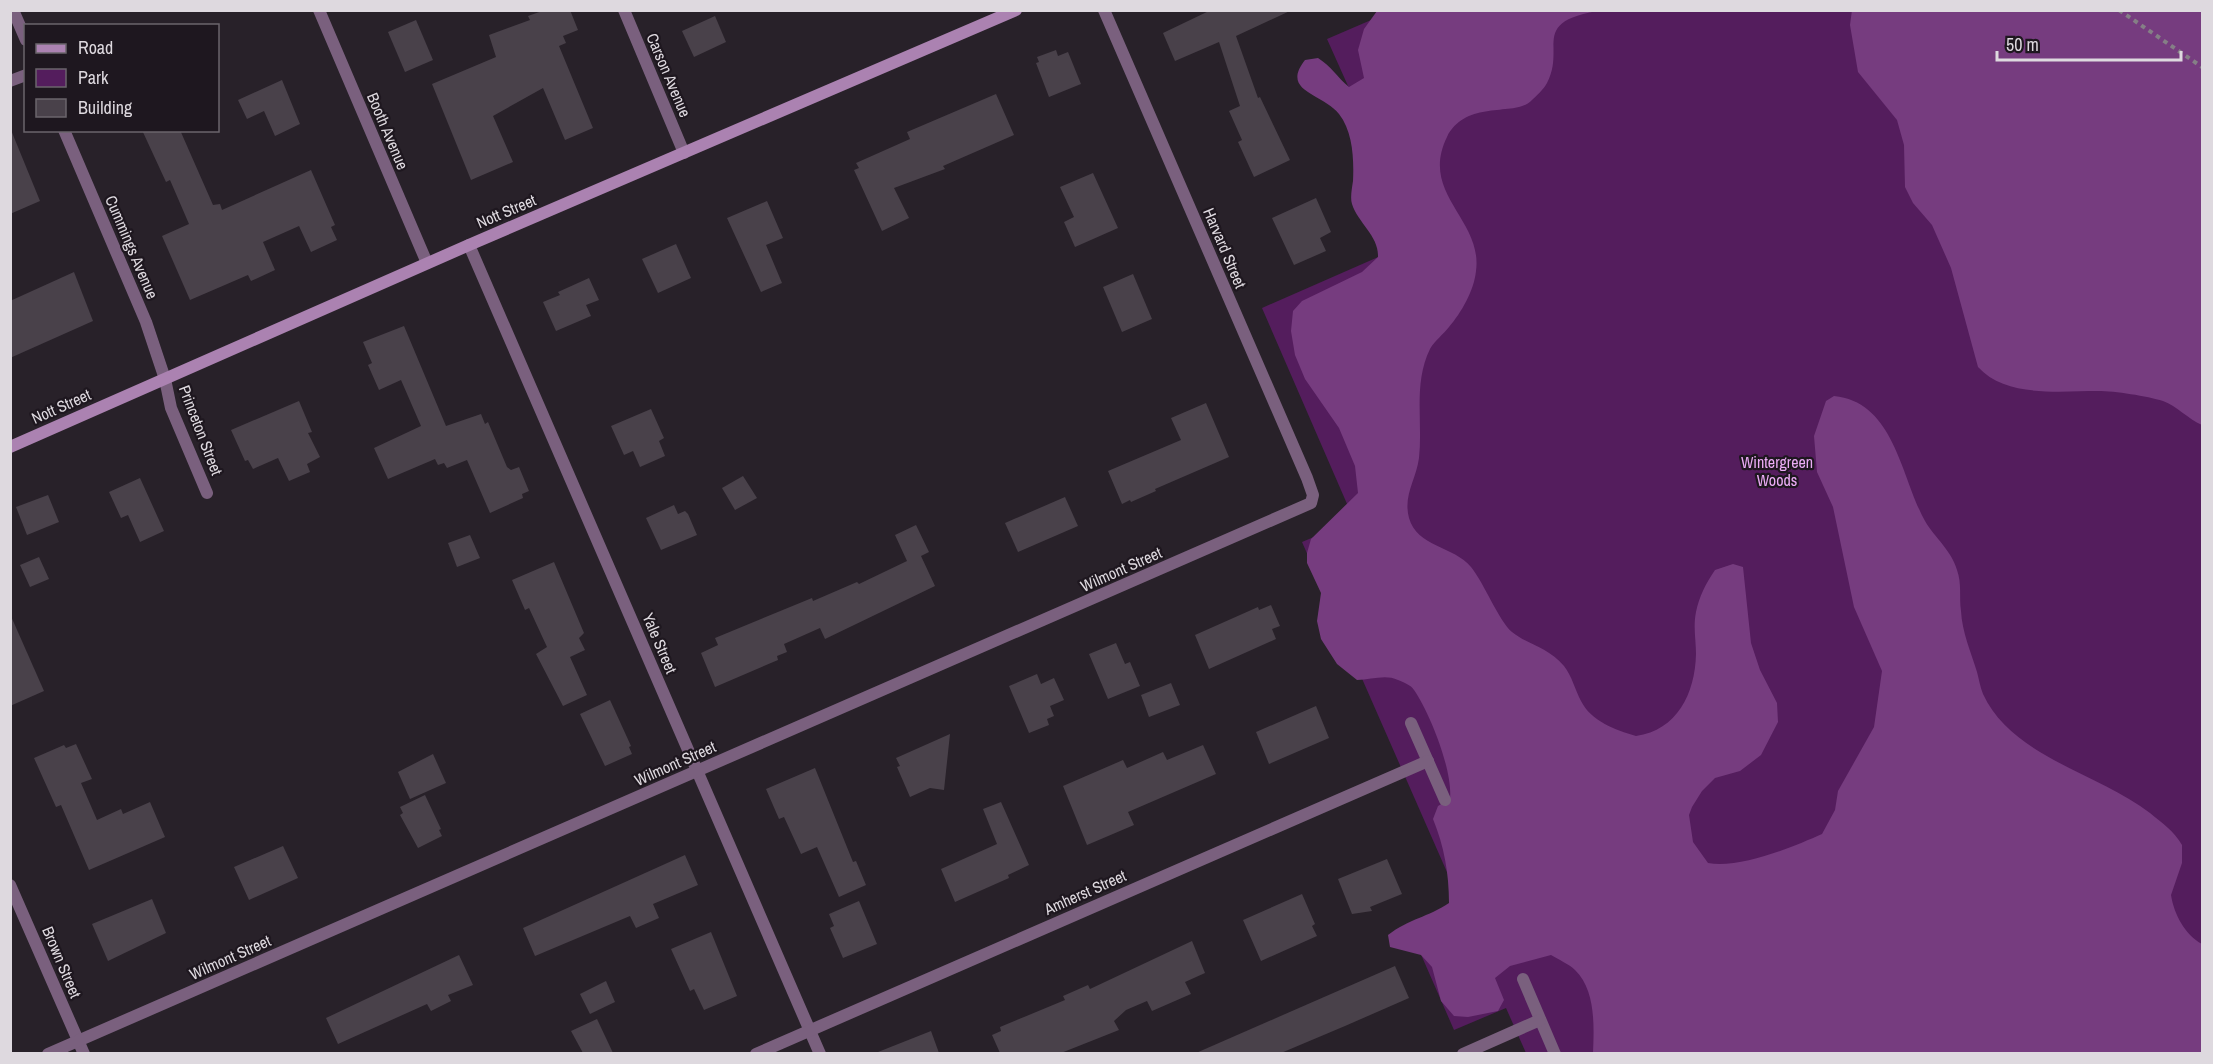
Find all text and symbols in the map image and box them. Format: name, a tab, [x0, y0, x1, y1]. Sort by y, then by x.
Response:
legend	[24, 24, 219, 132]
scale bar	[1997, 24, 2182, 62]
street label: Carson Avenue	[641, 30, 697, 120]
text: 50 m	[2006, 32, 2039, 57]
text: Road	[78, 35, 113, 60]
text: Park	[78, 65, 109, 90]
street label: Booth Avenue	[362, 89, 414, 173]
text: Building	[78, 95, 133, 120]
street label: Nott Street	[473, 188, 539, 233]
street label: Cummings Avenue	[100, 192, 164, 302]
street label: Harvard Street	[1198, 204, 1252, 292]
street label: Princeton Street	[174, 382, 228, 479]
street label: Nott Street	[28, 383, 94, 429]
park label: Wintergreen Woods	[1741, 451, 1813, 491]
street label: Wilmont Street	[1077, 541, 1165, 597]
street label: Yale Street	[637, 609, 683, 677]
street label: Wilmont Street	[631, 735, 719, 791]
street label: Amherst Street	[1040, 864, 1130, 920]
street label: Brown Street	[37, 923, 87, 1002]
street label: Wilmont Street	[186, 929, 274, 985]

